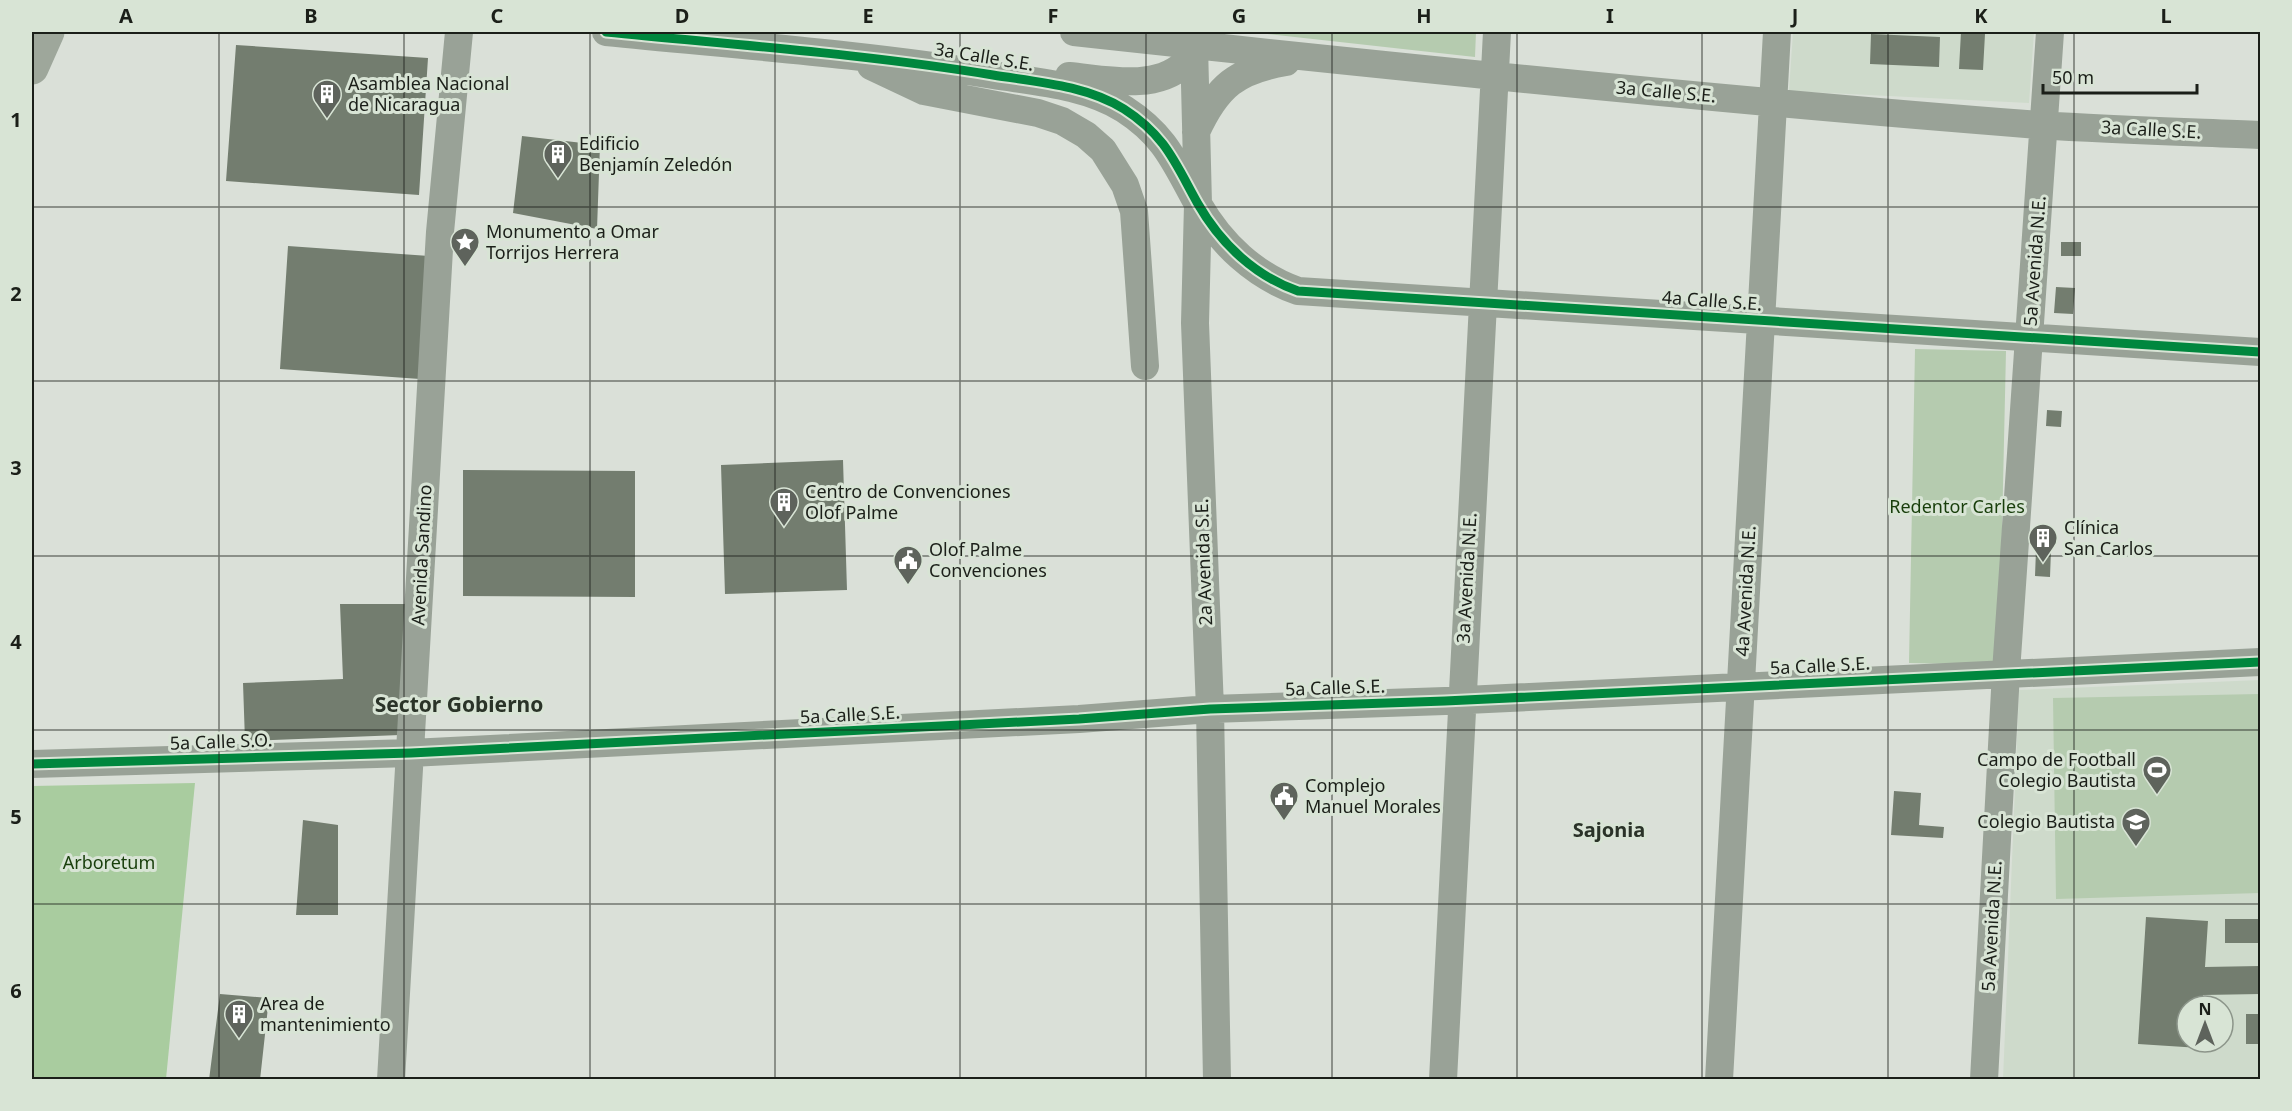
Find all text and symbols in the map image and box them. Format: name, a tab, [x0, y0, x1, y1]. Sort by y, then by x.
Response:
text: A	[119, 2, 133, 29]
text: B	[304, 2, 318, 29]
text: C	[491, 2, 504, 29]
text: D	[675, 2, 689, 29]
text: E	[862, 2, 874, 29]
text: F	[1048, 2, 1058, 29]
text: G	[1232, 2, 1246, 29]
text: H	[1416, 2, 1432, 29]
text: I	[1606, 2, 1614, 29]
text: J	[1790, 2, 1798, 29]
text: K	[1974, 2, 1988, 29]
text: L	[2160, 2, 2172, 29]
street label: 3a Calle S.E.	[933, 36, 1036, 76]
scale bar	[2043, 57, 2198, 95]
text: 50 m	[2052, 65, 2094, 89]
place label: Asamblea Nacional de Nicaragua	[348, 71, 510, 116]
street label: 3a Calle S.E.	[1615, 75, 1717, 107]
building icon: Asamblea Nacional de Nicaragua	[311, 78, 343, 120]
text: 1	[10, 106, 22, 133]
street label: 3a Calle S.E.	[2100, 114, 2202, 144]
place label: Edificio Benjamín Zeledón	[579, 131, 732, 176]
building icon: Edificio Benjamín Zeledón	[542, 138, 574, 180]
street label: 5a Avenida N.E.	[2017, 195, 2051, 327]
place label: Monumento a Omar Torrijos Herrera	[486, 219, 659, 264]
place icon: Monumento a Omar Torrijos Herrera	[449, 226, 481, 268]
text: 2	[10, 280, 22, 307]
street label: 4a Calle S.E.	[1661, 285, 1763, 315]
text: 3	[10, 454, 22, 481]
place label: Centro de Convenciones Olof Palme	[805, 479, 1011, 524]
street label: Avenida Sandino	[405, 484, 437, 626]
building icon: Centro de Convenciones Olof Palme	[768, 486, 800, 528]
park label: Redentor Carles	[1889, 494, 2025, 518]
street label: 2a Avenida S.E.	[1189, 498, 1217, 626]
street label: 3a Avenida N.E.	[1451, 512, 1481, 644]
place label: Clínica San Carlos	[2064, 515, 2153, 560]
building icon: Clínica San Carlos	[2027, 522, 2059, 564]
street label: 4a Avenida N.E.	[1730, 525, 1760, 657]
place label: Olof Palme Convenciones	[929, 537, 1047, 582]
public building icon: Olof Palme Convenciones	[892, 544, 924, 586]
text: 4	[10, 628, 22, 655]
street label: 5a Calle S.E.	[1769, 650, 1871, 680]
street label: 5a Calle S.E.	[1284, 673, 1385, 701]
district label: Sector Gobierno	[375, 690, 543, 718]
street label: 5a Calle S.E.	[799, 699, 901, 729]
street label: 5a Calle S.O.	[169, 727, 273, 755]
place label: Campo de Football Colegio Bautista	[1977, 747, 2136, 792]
sports icon: Campo de Football Colegio Bautista	[2141, 754, 2173, 796]
place label: Complejo Manuel Morales	[1305, 773, 1441, 818]
public building icon: Complejo Manuel Morales	[1268, 780, 1300, 822]
text: 5	[10, 803, 22, 830]
school or university icon: Colegio Bautista	[2120, 806, 2152, 848]
place label: Colegio Bautista	[1977, 809, 2115, 833]
district label: Sajonia	[1573, 816, 1645, 843]
park label: Arboretum	[63, 850, 155, 874]
street label: 5a Avenida N.E.	[1976, 860, 2006, 992]
text: 6	[10, 977, 22, 1004]
place label: Area de mantenimiento	[260, 991, 391, 1036]
north arrow	[2175, 994, 2235, 1054]
building icon: Area de mantenimiento	[223, 998, 255, 1040]
text: N	[2198, 998, 2212, 1020]

